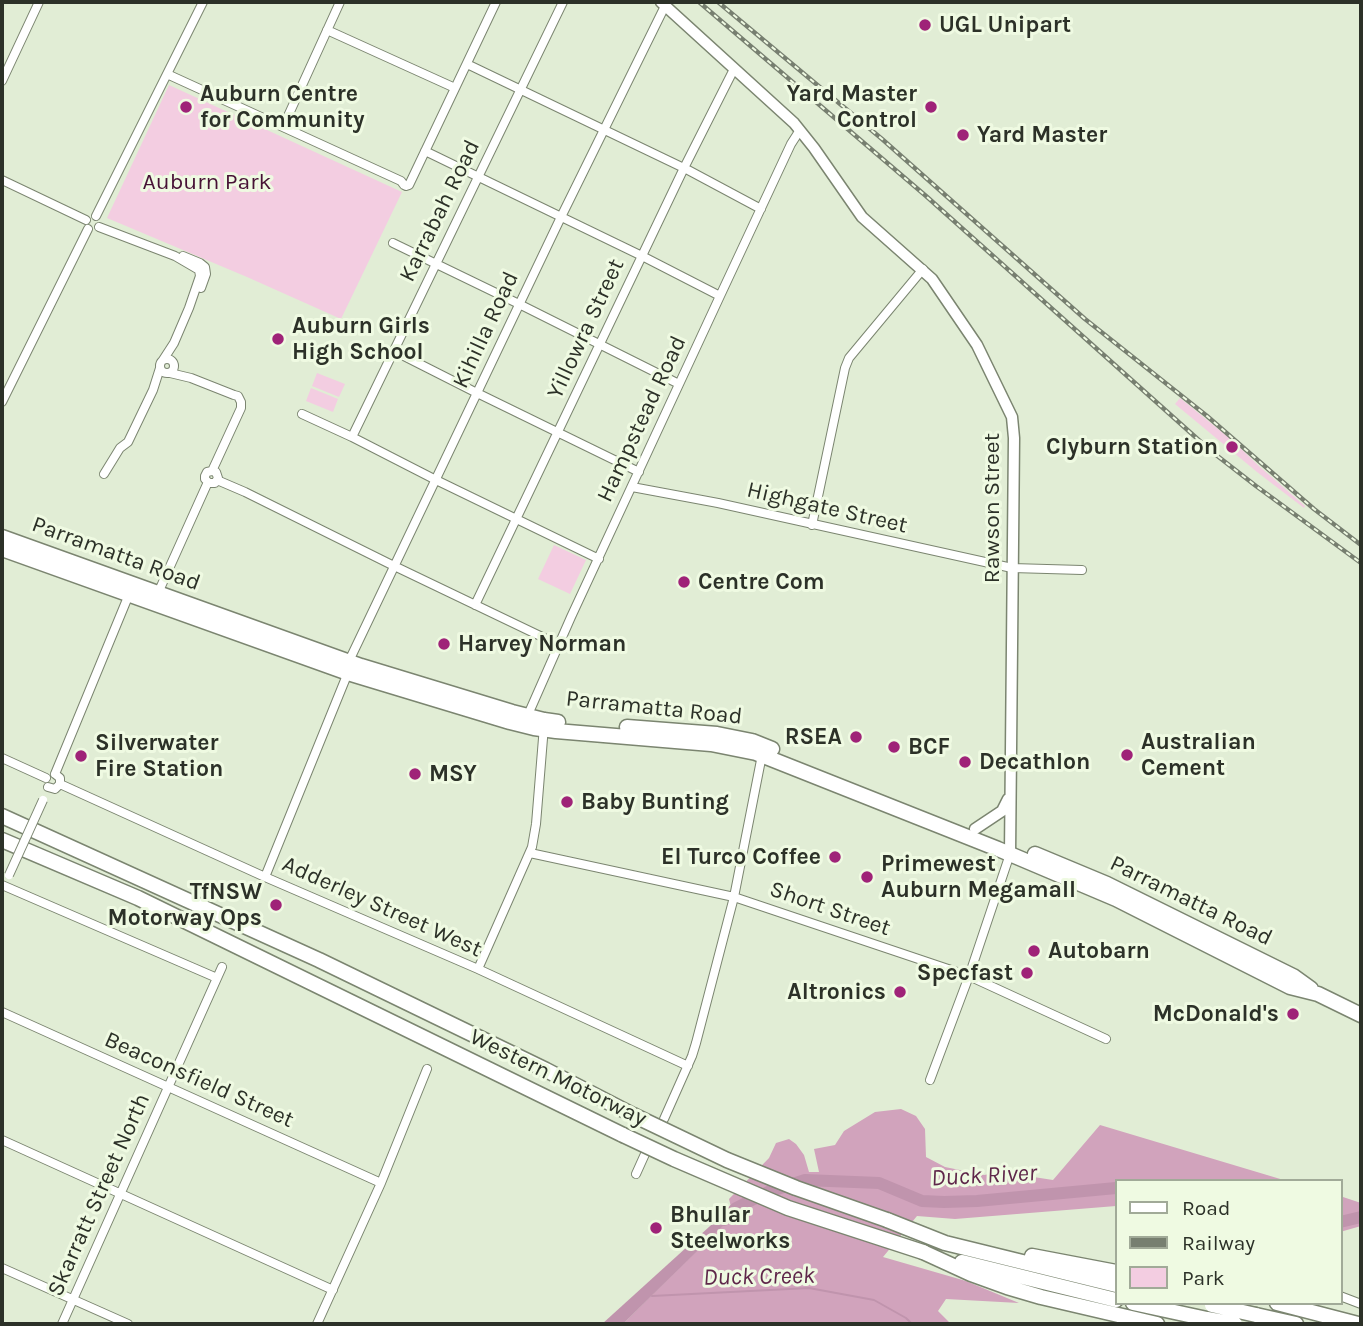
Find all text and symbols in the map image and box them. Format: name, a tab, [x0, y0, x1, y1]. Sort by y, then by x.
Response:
place label: UGL Unipart	[939, 11, 1071, 39]
marker: UGL Unipart	[917, 17, 933, 33]
place label: Auburn Centre for Community	[200, 80, 365, 134]
place label: Yard Master Control	[787, 80, 917, 134]
marker: Auburn Centre for Community	[178, 99, 194, 115]
marker: Yard Master Control	[923, 99, 939, 115]
place label: Yard Master	[977, 121, 1107, 149]
marker: Yard Master	[955, 127, 971, 143]
street label: Karrabah Road	[394, 136, 486, 286]
park label: Auburn Park	[142, 168, 272, 196]
street label: Yillowra Street	[542, 255, 630, 403]
street label: Kihilla Road	[447, 267, 525, 393]
place label: Auburn Girls High School	[292, 312, 430, 366]
marker: Auburn Girls High School	[270, 331, 286, 347]
street label: Hampstead Road	[591, 331, 693, 507]
street label: Rawson Street	[978, 433, 1006, 583]
place label: Clyburn Station	[1046, 433, 1218, 461]
marker: Clyburn Station	[1224, 439, 1240, 455]
street label: Highgate Street	[744, 476, 910, 540]
street label: Parramatta Road	[28, 511, 204, 597]
place label: Centre Com	[698, 568, 825, 596]
marker: Centre Com	[676, 574, 692, 590]
place label: Harvey Norman	[458, 630, 626, 658]
marker: Harvey Norman	[436, 636, 452, 652]
street label: Parramatta Road	[564, 685, 744, 731]
place label: RSEA	[785, 723, 842, 751]
place label: Australian Cement	[1141, 728, 1256, 782]
place label: Silverwater Fire Station	[95, 729, 223, 783]
marker: RSEA	[848, 729, 864, 745]
place label: BCF	[908, 733, 950, 761]
marker: BCF	[886, 739, 902, 755]
marker: Australian Cement	[1119, 747, 1135, 763]
marker: Silverwater Fire Station	[73, 748, 89, 764]
place label: Decathlon	[979, 748, 1090, 776]
marker: Decathlon	[957, 754, 973, 770]
place label: MSY	[429, 760, 477, 788]
marker: MSY	[407, 766, 423, 782]
place label: Baby Bunting	[581, 788, 729, 816]
marker: Baby Bunting	[559, 794, 575, 810]
place label: El Turco Coffee	[661, 843, 821, 871]
marker: El Turco Coffee	[827, 849, 843, 865]
street label: Adderley Street West	[278, 850, 486, 964]
place label: Primewest Auburn Megamall	[881, 850, 1076, 904]
street label: Parramatta Road	[1105, 850, 1277, 952]
marker: Primewest Auburn Megamall	[859, 869, 875, 885]
street label: Short Street	[766, 875, 894, 943]
place label: TfNSW Motorway Ops	[108, 878, 262, 932]
marker: TfNSW Motorway Ops	[268, 897, 284, 913]
place label: Autobarn	[1048, 937, 1150, 965]
marker: Autobarn	[1026, 943, 1042, 959]
place label: Specfast	[917, 959, 1013, 987]
marker: Specfast	[1019, 965, 1035, 981]
place label: Altronics	[787, 978, 886, 1006]
marker: Altronics	[892, 984, 908, 1000]
place label: McDonald's	[1153, 1000, 1279, 1028]
marker: McDonald's	[1285, 1006, 1301, 1022]
street label: Western Motorway	[465, 1023, 651, 1133]
street label: Beaconsfield Street	[100, 1026, 298, 1134]
street label: Skarratt Street North	[42, 1089, 156, 1301]
water label: Duck River	[930, 1159, 1038, 1193]
legend	[1114, 1179, 1342, 1305]
text: Road	[1182, 1196, 1230, 1220]
place label: Bhullar Steelworks	[670, 1201, 790, 1255]
marker: Bhullar Steelworks	[648, 1220, 664, 1236]
text: Railway	[1182, 1231, 1255, 1255]
water label: Duck Creek	[703, 1262, 815, 1292]
text: Park	[1182, 1266, 1225, 1290]

